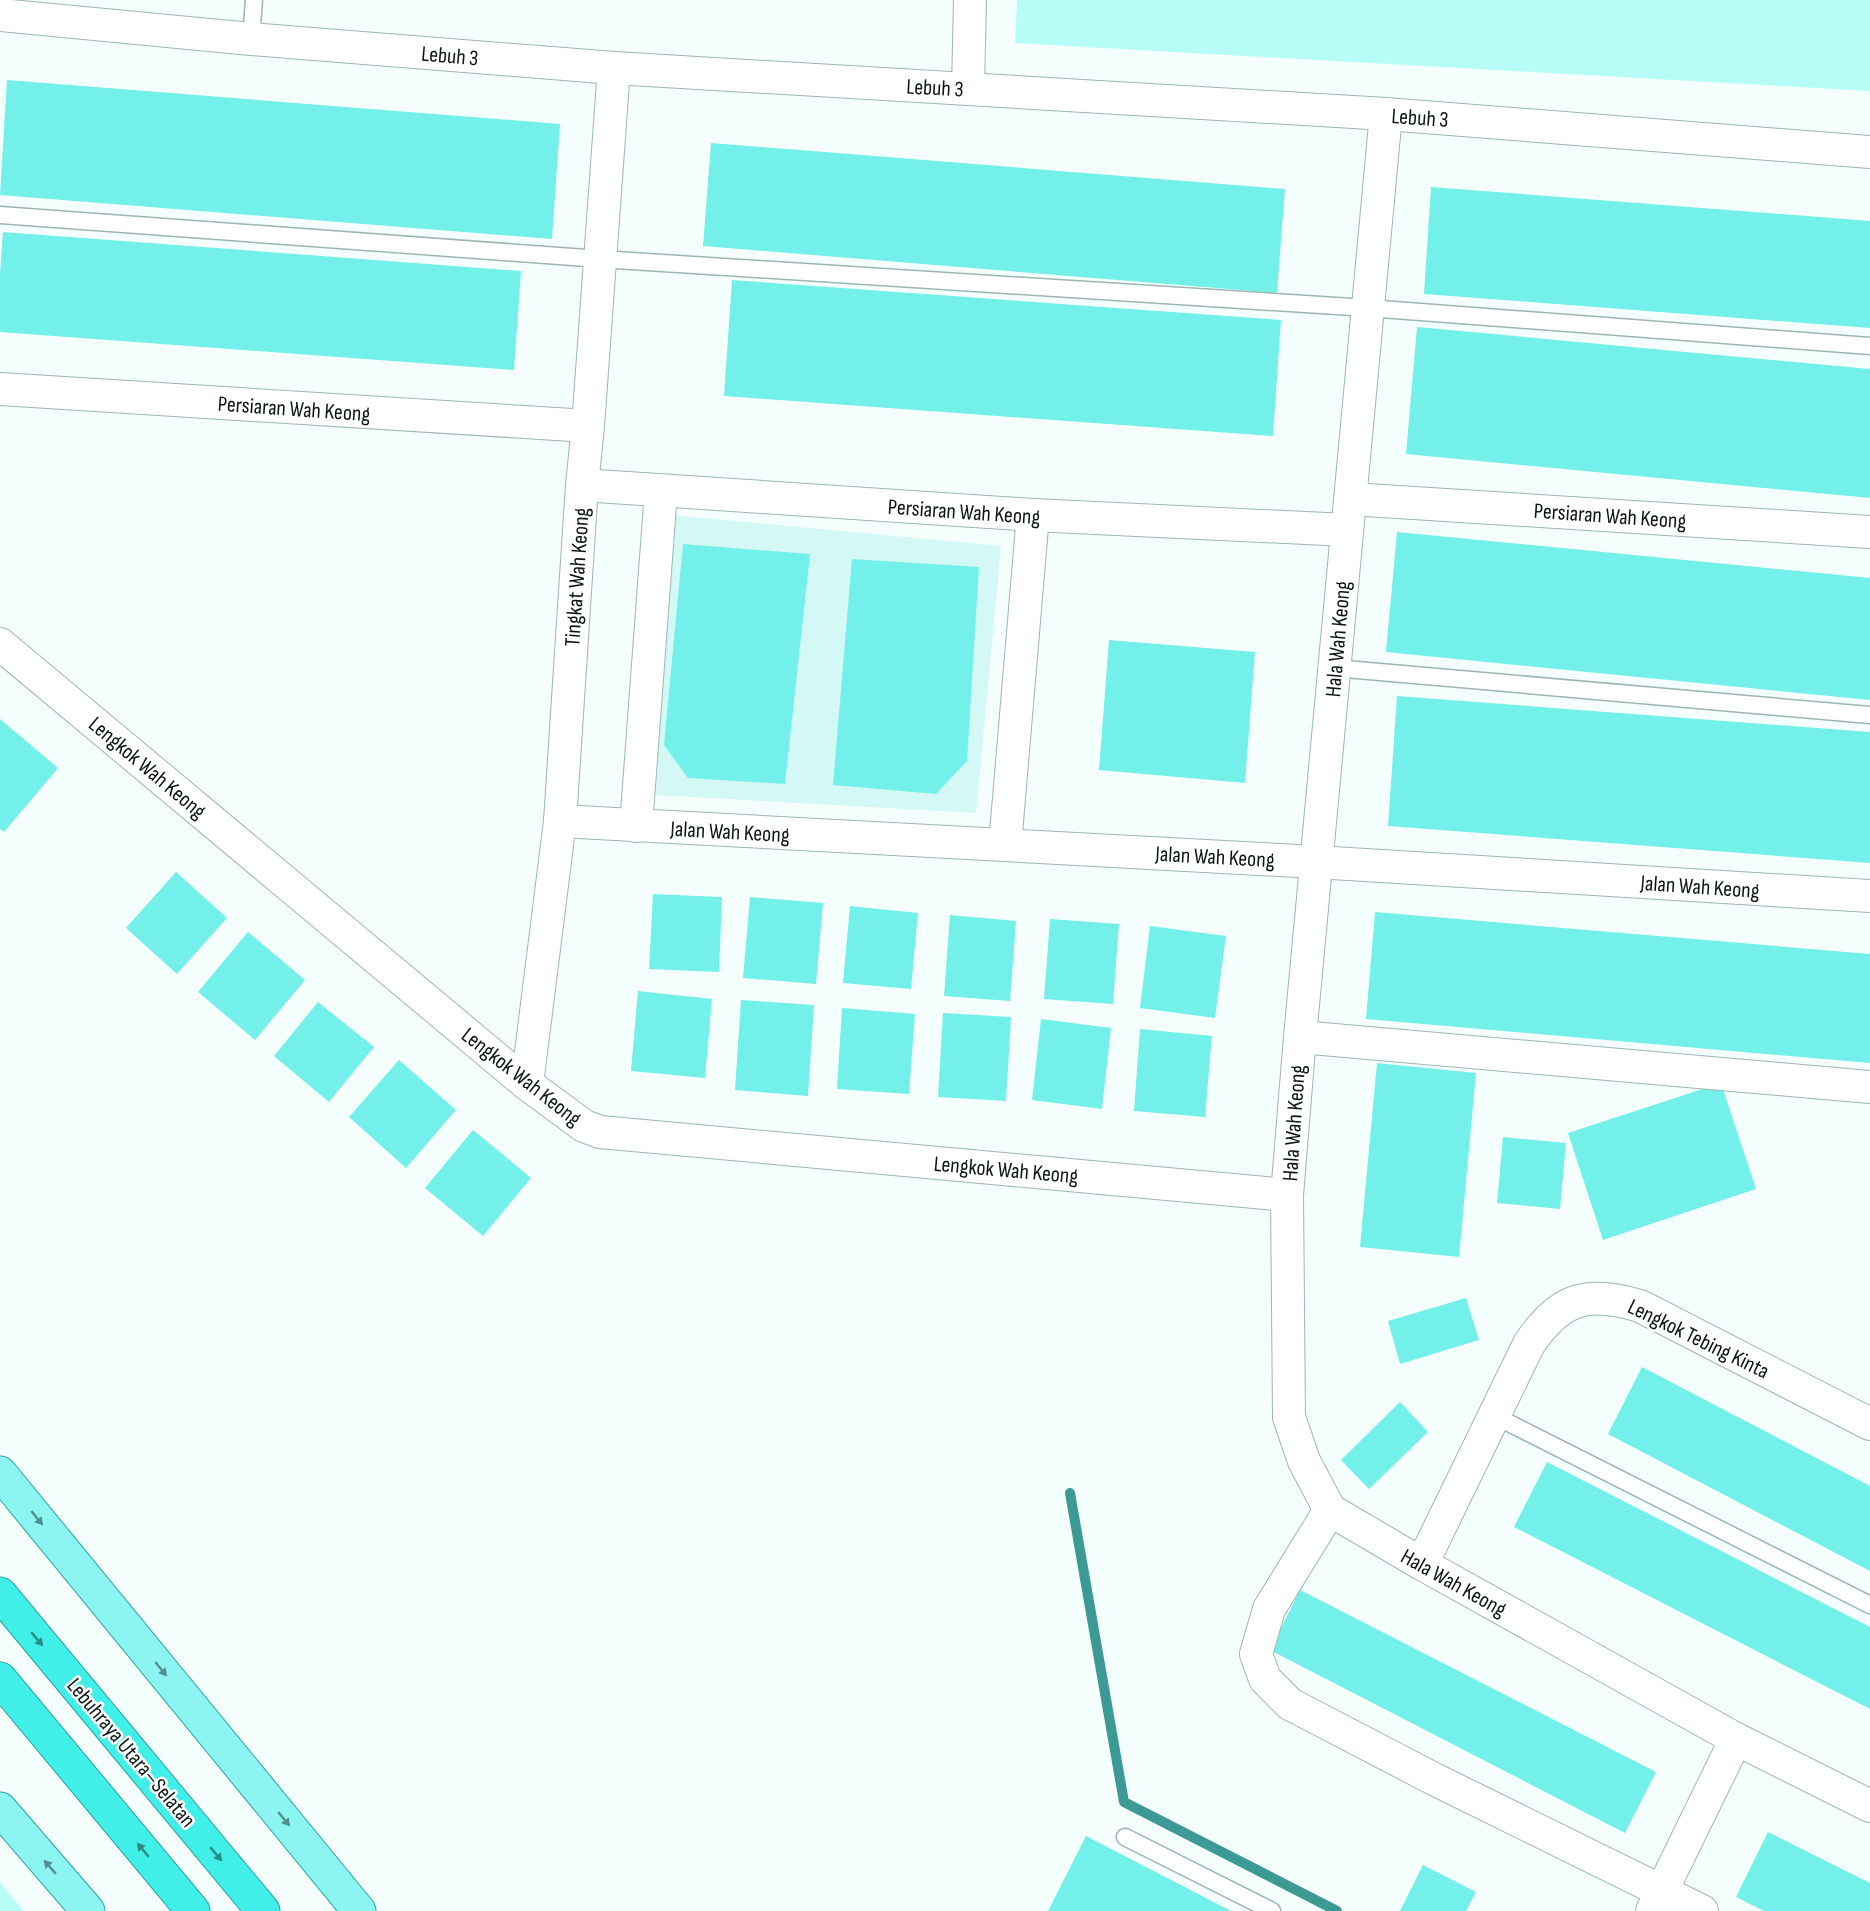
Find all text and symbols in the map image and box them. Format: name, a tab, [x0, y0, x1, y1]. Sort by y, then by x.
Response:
street label: Lebuh 3	[420, 41, 480, 72]
street label: Lebuh 3	[906, 74, 964, 103]
street label: Lebuh 3	[1390, 103, 1449, 134]
street label: Persiaran Wah Keong	[217, 391, 371, 428]
street label: Persiaran Wah Keong	[887, 494, 1041, 531]
street label: Persiaran Wah Keong	[1533, 498, 1687, 535]
street label: Tingkat Wah Keong	[559, 507, 596, 647]
street label: Hala Wah Keong	[1320, 580, 1357, 698]
street label: Lengkok Wah Keong	[83, 711, 211, 825]
street label: Jalan Wah Keong	[669, 816, 790, 849]
street label: Jalan Wah Keong	[1154, 841, 1275, 874]
street label: Jalan Wah Keong	[1638, 870, 1761, 905]
street label: Lengkok Wah Keong	[456, 1022, 587, 1133]
street label: Hala Wah Keong	[1277, 1064, 1312, 1182]
street label: Lengkok Wah Keong	[933, 1151, 1079, 1190]
street label: Lengkok Tebing Kinta	[1623, 1293, 1773, 1385]
one-way arrow	[30, 1510, 43, 1525]
street label: Hala Wah Keong	[1396, 1543, 1511, 1623]
one-way arrow	[31, 1631, 44, 1647]
one-way arrow	[154, 1661, 167, 1677]
street label: Lebuhraya Utara–Selatan	[61, 1673, 201, 1833]
one-way arrow	[278, 1812, 290, 1827]
one-way arrow	[136, 1842, 149, 1858]
one-way arrow	[209, 1846, 222, 1862]
one-way arrow	[43, 1859, 56, 1875]

